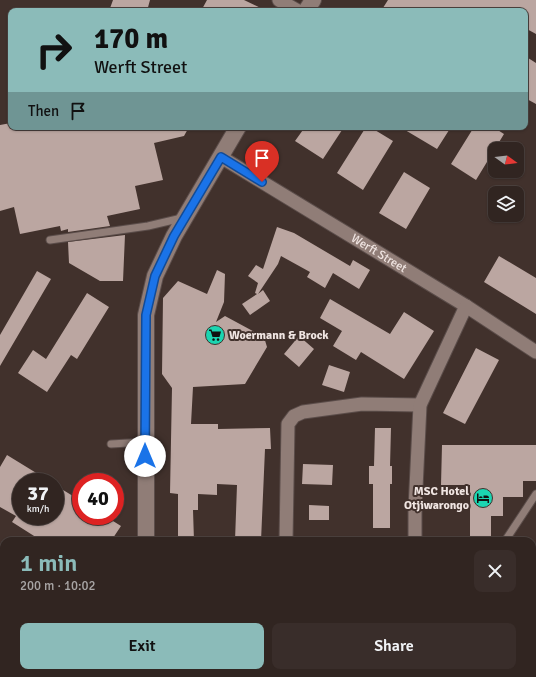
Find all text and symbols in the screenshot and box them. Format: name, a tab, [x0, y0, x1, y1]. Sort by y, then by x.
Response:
text: 170 m	[94, 22, 168, 56]
icon: right	[28, 24, 80, 76]
text: Werft Street	[94, 56, 187, 78]
icon: arrive	[67, 100, 89, 122]
text: Then	[28, 102, 59, 120]
pin	[245, 141, 279, 182]
north arrow	[488, 142, 524, 178]
map controls	[488, 142, 524, 222]
icon: arrive	[251, 147, 273, 169]
button: layers	[488, 186, 524, 222]
street label: Werft Street	[349, 231, 410, 276]
supermarket icon: Woermann & Brock	[204, 324, 226, 346]
place label: Woermann & Brock	[229, 328, 329, 343]
position arrow	[124, 435, 166, 477]
speed limit sign: 40	[72, 473, 124, 525]
text: 37	[27, 481, 49, 506]
place label: MSC Hotel Otjiwarongo	[404, 484, 469, 513]
hotel icon: MSC Hotel Otjiwarongo	[472, 487, 494, 509]
text: km/h	[27, 503, 49, 515]
text: 1 min	[20, 548, 77, 578]
button: close	[474, 550, 516, 592]
text: 200 m · 10:02	[20, 578, 96, 594]
button: Exit	[20, 623, 264, 669]
button: Share	[272, 623, 516, 669]

